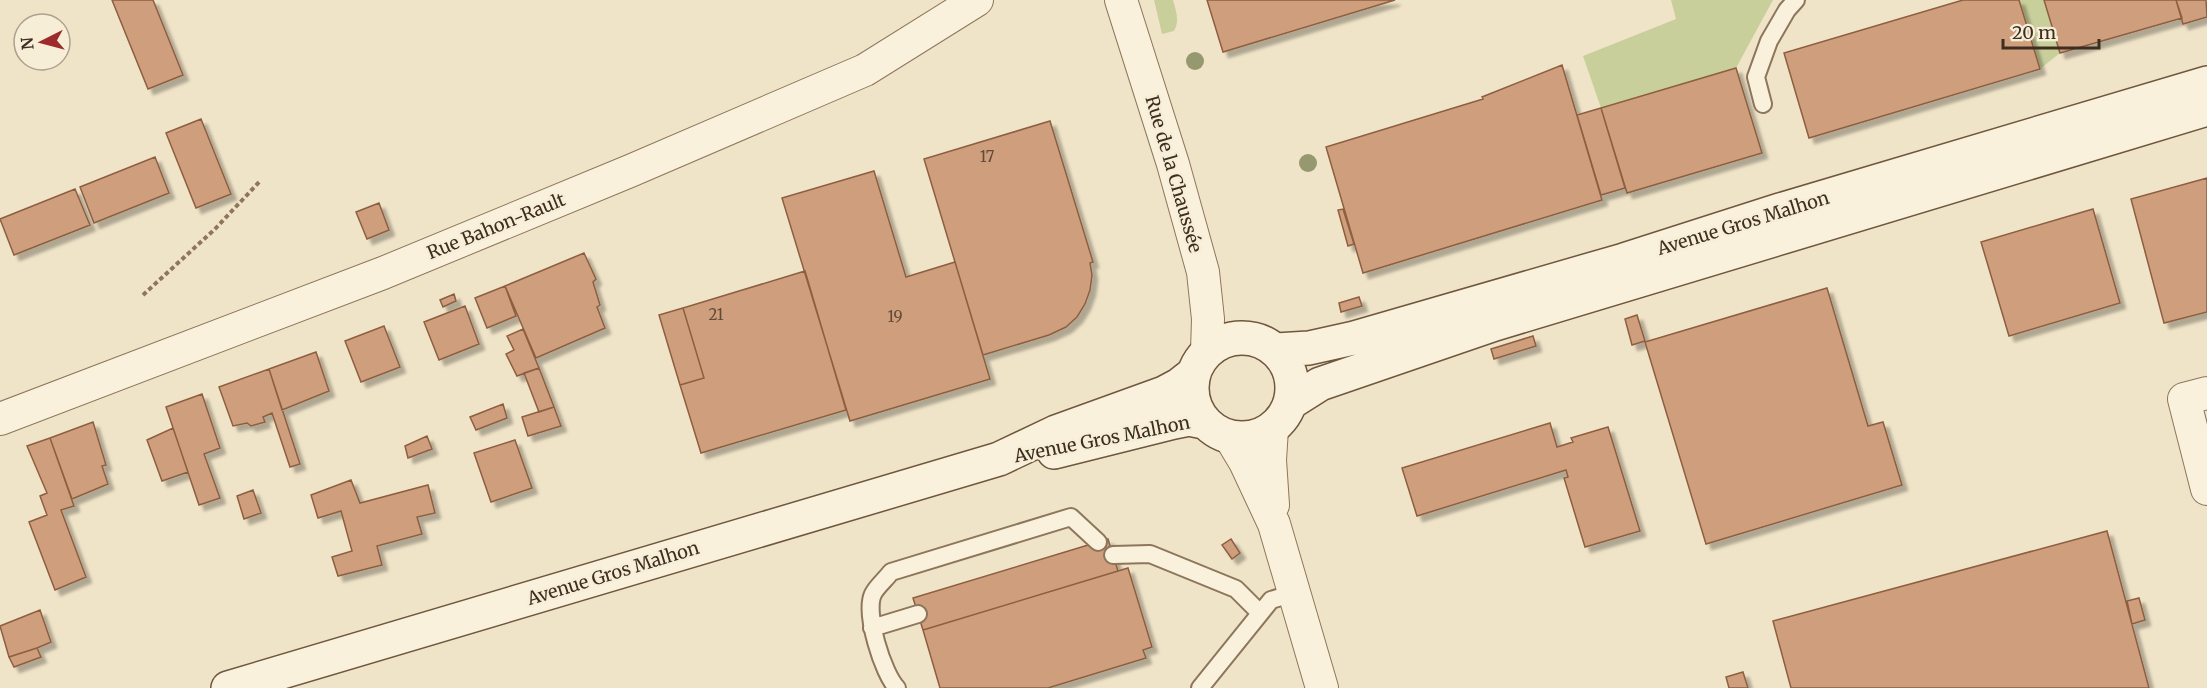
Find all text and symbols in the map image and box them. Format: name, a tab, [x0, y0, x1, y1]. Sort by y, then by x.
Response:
north arrow	[12, 12, 72, 72]
scale bar	[2003, 12, 2099, 50]
text: 20 m	[2012, 21, 2056, 44]
text: N	[16, 36, 38, 51]
street label: Rue de la Chaussée	[1141, 93, 1207, 255]
house number: 17	[980, 147, 995, 166]
street label: Avenue Gros Malhon	[1653, 186, 1832, 260]
street label: Rue Bahon-Rault	[424, 188, 568, 264]
house number: 21	[708, 305, 724, 324]
house number: 19	[887, 307, 903, 326]
street label: Avenue Gros Malhon	[1011, 411, 1192, 468]
street label: Avenue Gros Malhon	[523, 536, 702, 610]

